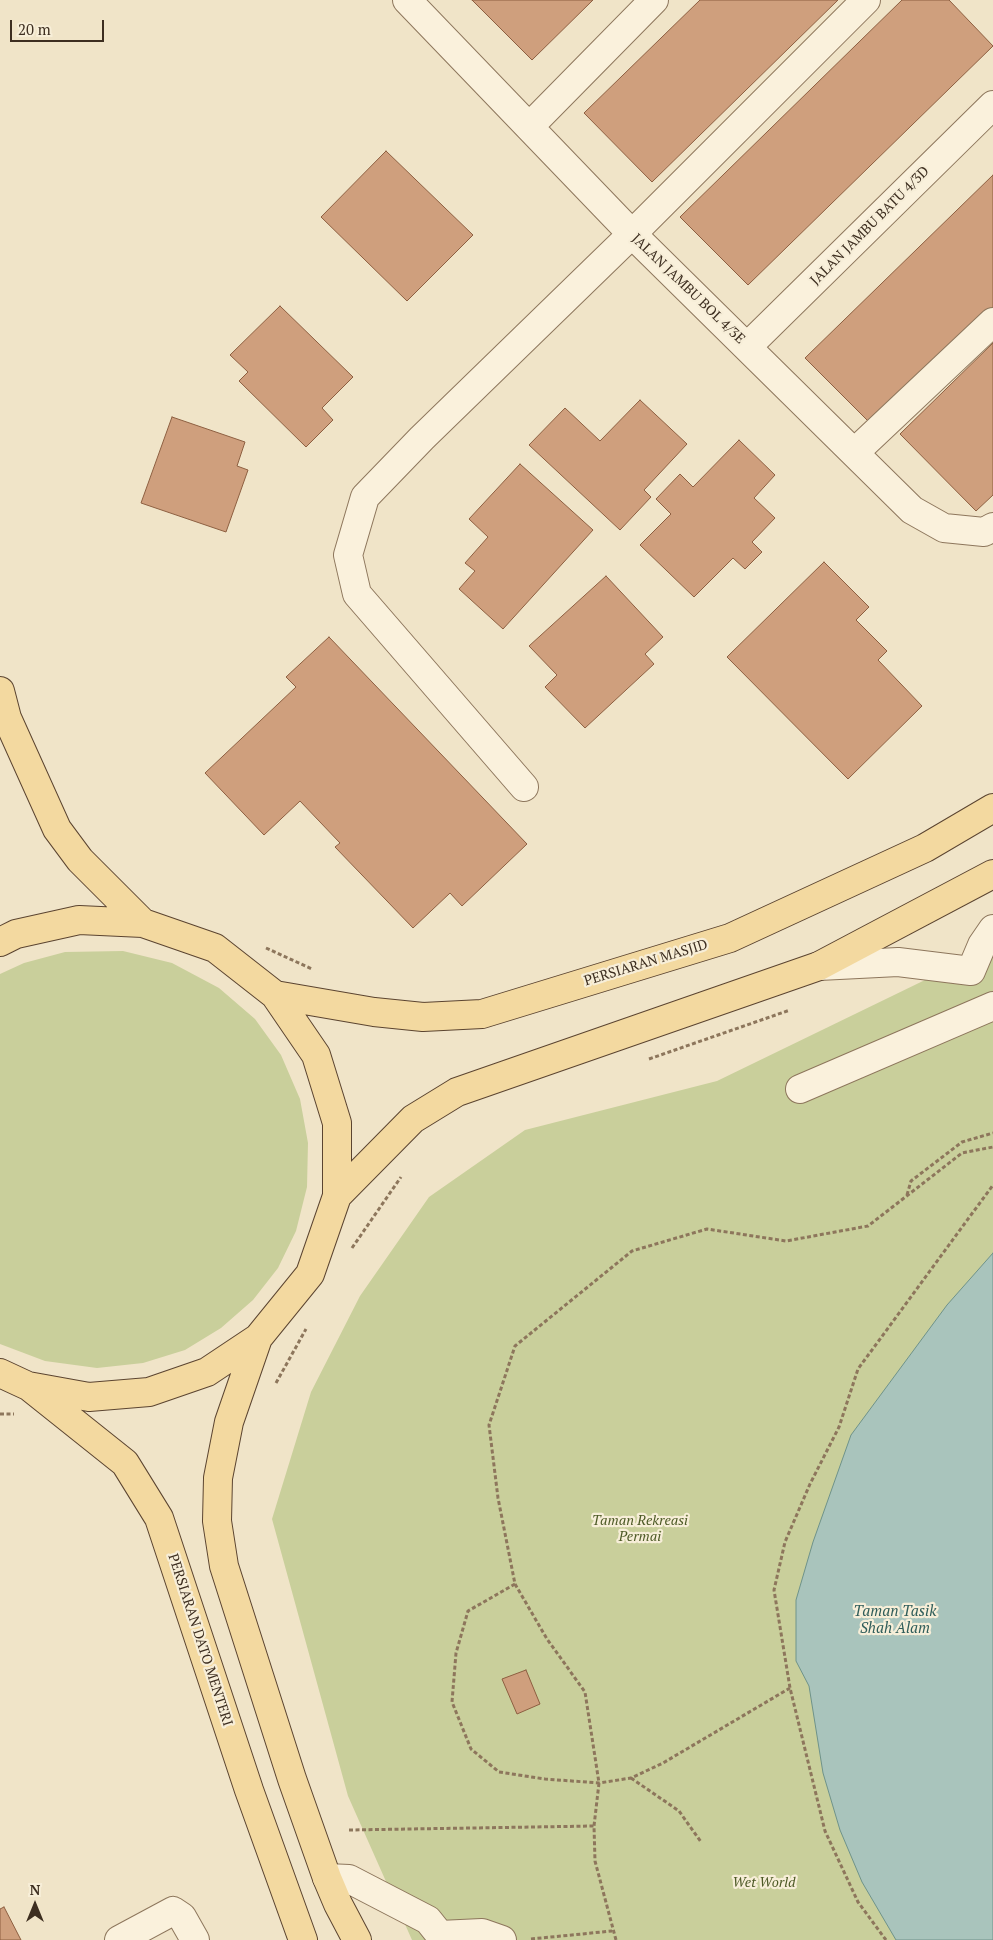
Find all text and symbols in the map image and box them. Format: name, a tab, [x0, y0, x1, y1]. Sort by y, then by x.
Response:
scale bar	[12, 10, 106, 42]
text: 20 m	[18, 19, 51, 39]
street label: JALAN JAMBU BATU 4/3D	[807, 163, 933, 289]
street label: JALAN JAMBU BOL 4/3E	[628, 230, 748, 348]
street label: PERSIARAN MASJID	[582, 936, 710, 990]
park label: Taman Rekreasi Permai	[592, 1513, 688, 1545]
street label: PERSIARAN DATO MENTERI	[164, 1552, 236, 1728]
water label: Taman Tasik Shah Alam	[854, 1603, 936, 1638]
park label: Wet World	[732, 1875, 796, 1891]
north arrow	[10, 1880, 60, 1930]
text: N	[30, 1880, 40, 1899]

